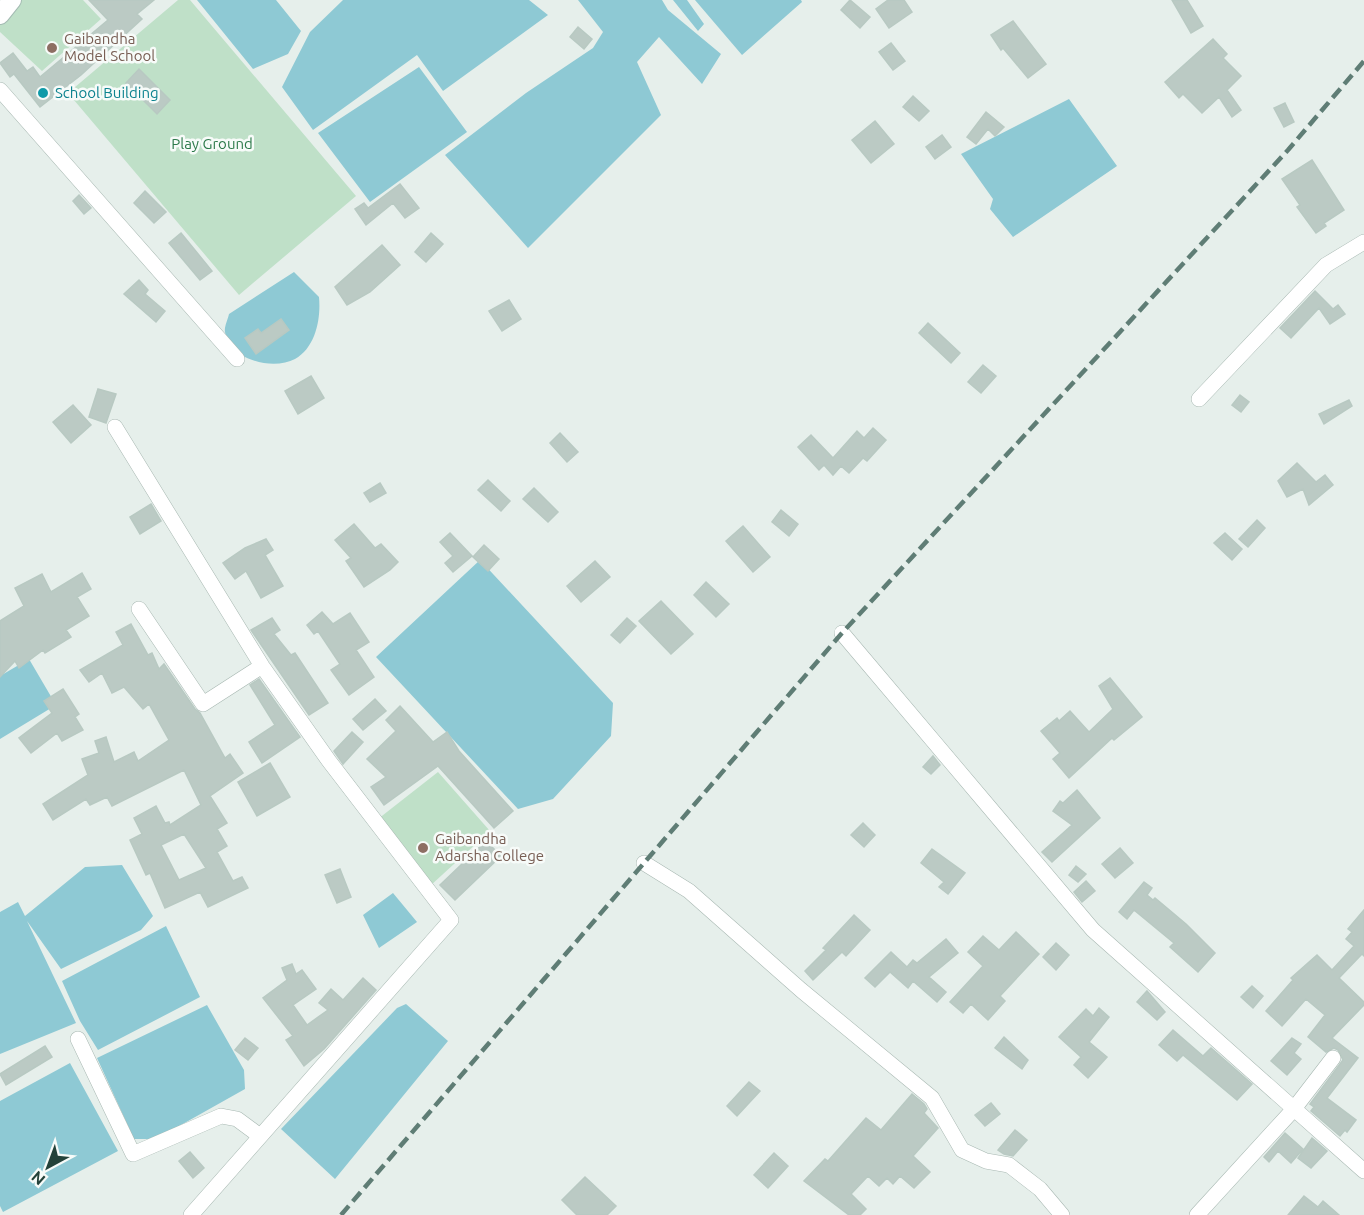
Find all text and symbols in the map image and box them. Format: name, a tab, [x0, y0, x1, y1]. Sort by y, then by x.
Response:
place label: Gaibandha Model School	[64, 30, 155, 64]
marker: Gaibandha Model School	[45, 41, 59, 55]
place label: School Building	[55, 84, 159, 101]
marker: School Building	[36, 86, 50, 100]
park label: Play Ground	[171, 135, 253, 152]
place label: Gaibandha Adarsha College	[435, 830, 544, 864]
marker: Gaibandha Adarsha College	[416, 841, 430, 855]
north arrow	[18, 1137, 78, 1197]
text: N	[28, 1168, 49, 1189]

